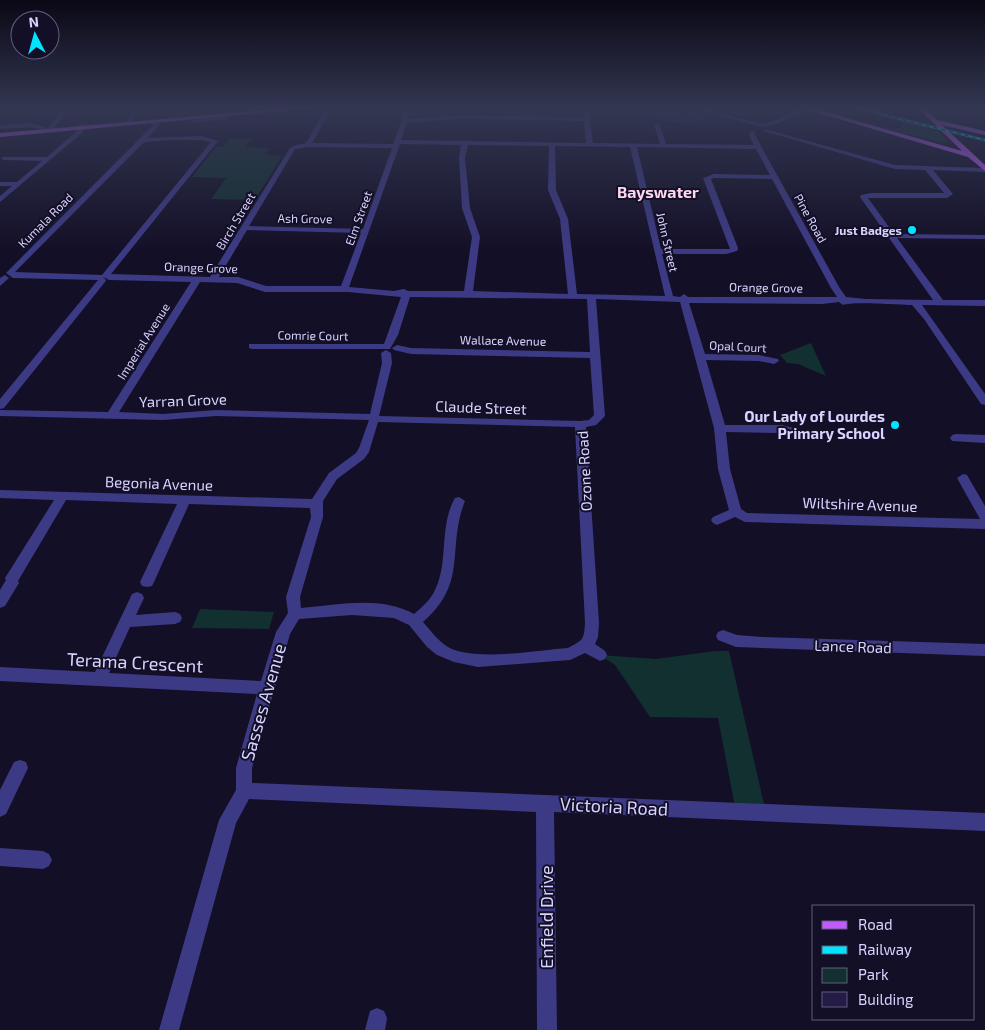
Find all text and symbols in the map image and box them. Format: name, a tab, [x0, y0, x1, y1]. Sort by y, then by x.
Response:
north arrow	[10, 10, 60, 60]
text: N	[28, 13, 40, 31]
district label: Bayswater	[617, 182, 699, 202]
street label: Elm Street	[342, 189, 374, 247]
street label: Kumala Road	[15, 190, 75, 250]
street label: Birch Street	[213, 190, 258, 252]
street label: Pine Road	[792, 191, 830, 245]
street label: Ash Grove	[277, 211, 333, 225]
street label: John Street	[654, 211, 682, 274]
place label: Just Badges	[835, 223, 902, 237]
marker: Just Badges	[906, 224, 918, 236]
street label: Orange Grove	[164, 259, 238, 275]
street label: Orange Grove	[729, 279, 803, 295]
street label: Imperial Avenue	[114, 300, 172, 382]
street label: Comrie Court	[277, 327, 349, 343]
street label: Wallace Avenue	[460, 332, 546, 348]
street label: Opal Court	[709, 338, 767, 355]
street label: Yarran Grove	[139, 389, 227, 411]
street label: Claude Street	[435, 396, 527, 418]
place label: Our Lady of Lourdes Primary School	[744, 407, 885, 443]
marker: Our Lady of Lourdes Primary School	[889, 419, 901, 431]
street label: Ozone Road	[573, 430, 595, 512]
street label: Begonia Avenue	[105, 472, 213, 494]
street label: Wiltshire Avenue	[802, 493, 918, 515]
street label: Lance Road	[814, 636, 892, 656]
street label: Sasses Avenue	[236, 641, 290, 763]
street label: Terama Crescent	[66, 647, 204, 677]
street label: Victoria Road	[559, 792, 669, 820]
street label: Enfield Drive	[535, 865, 557, 969]
legend	[812, 905, 975, 1020]
text: Road	[858, 915, 893, 933]
text: Railway	[858, 940, 912, 958]
text: Park	[858, 965, 889, 983]
text: Building	[858, 990, 914, 1008]

